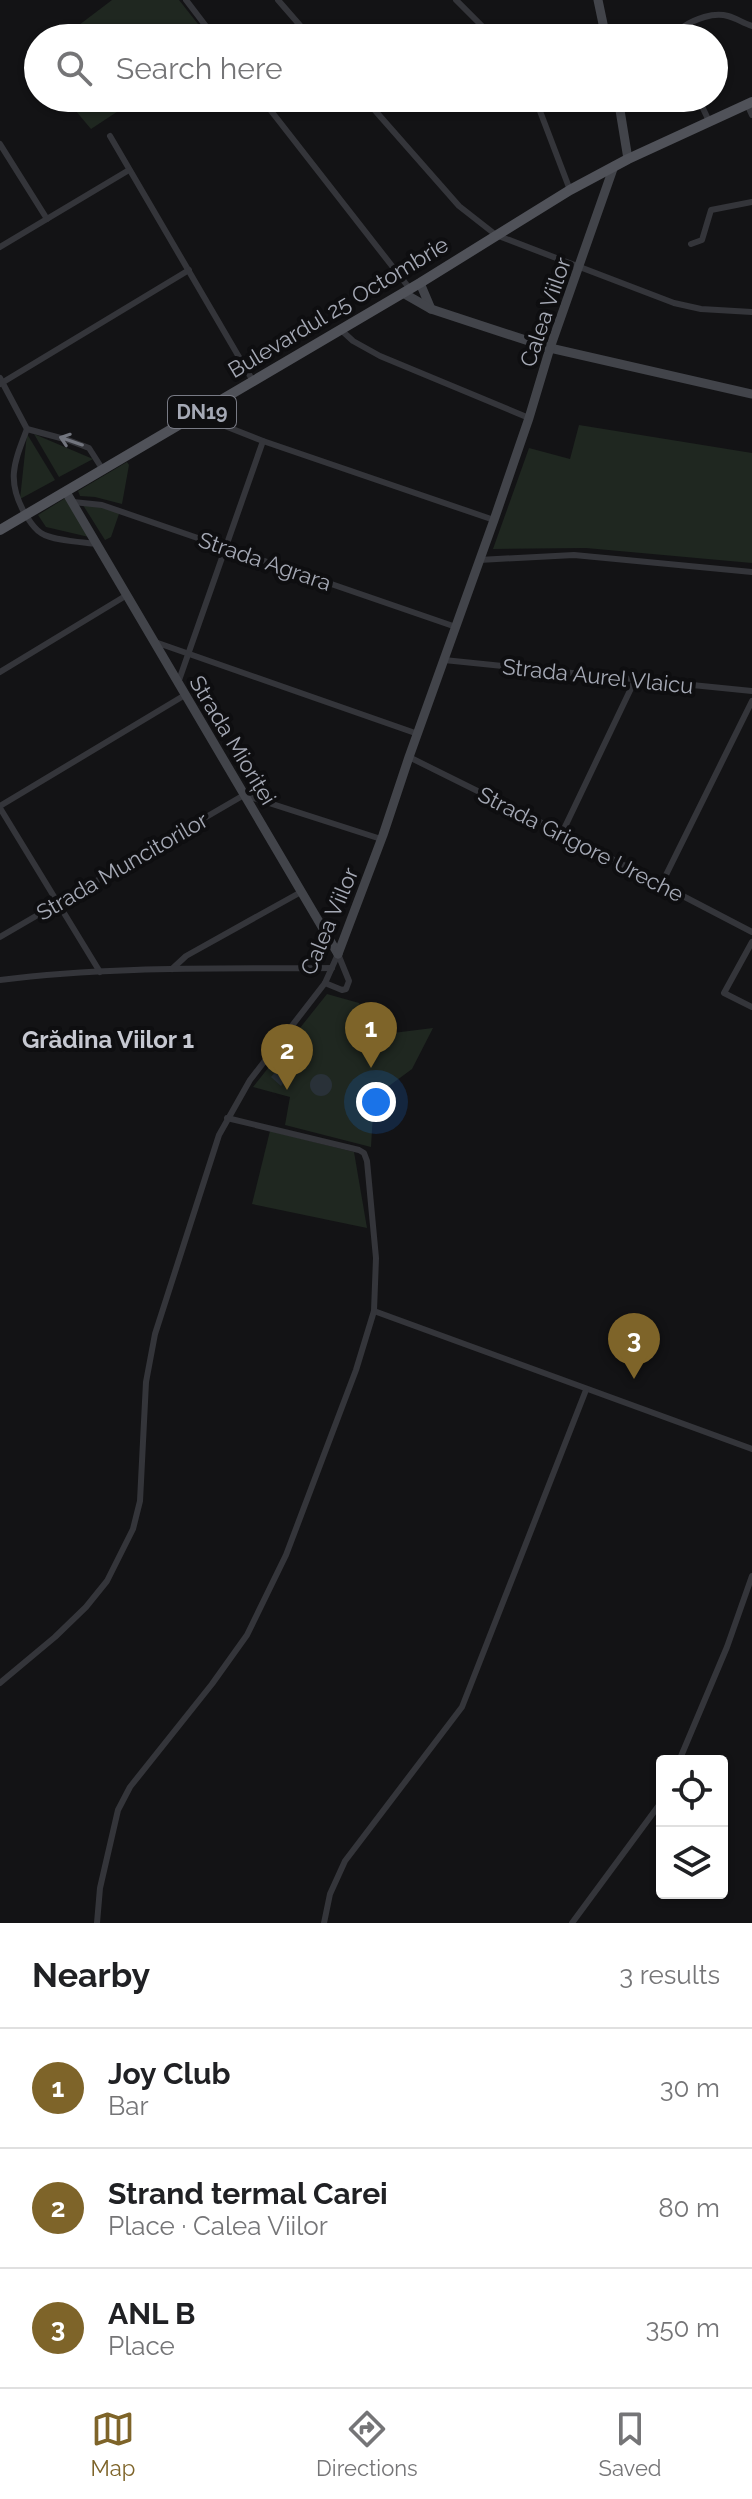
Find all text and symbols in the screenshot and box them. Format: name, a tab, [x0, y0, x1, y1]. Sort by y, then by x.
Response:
search box	[24, 24, 728, 112]
icon: search	[52, 46, 96, 90]
text: Search here	[116, 51, 283, 86]
street label: Bulevardul 25 Octombrie	[223, 231, 453, 383]
street label: Calea Viilor	[514, 254, 576, 370]
road number: DN19	[168, 396, 236, 428]
one-way arrow	[58, 433, 83, 448]
street label: Strada Agrara	[195, 526, 335, 596]
street label: Strada Aurel Vlaicu	[501, 653, 695, 699]
street label: Strada Mioriței	[184, 671, 282, 809]
street label: Strada Grigore Ureche	[474, 781, 688, 907]
street label: Strada Muncitorilor	[32, 806, 212, 926]
street label: Calea Viilor	[295, 863, 363, 979]
pin: 1	[345, 1002, 397, 1068]
pin: 2	[261, 1024, 313, 1090]
district label: Grădina Viilor 1	[22, 1025, 194, 1054]
your location	[356, 1082, 396, 1122]
pin: 3	[608, 1313, 660, 1379]
map controls	[656, 1755, 728, 1899]
button: locate	[656, 1755, 728, 1827]
button: layers	[656, 1827, 728, 1899]
text: Nearby	[32, 1955, 150, 1995]
text: 3 results	[619, 1960, 720, 1990]
text: Joy Club	[108, 2056, 231, 2091]
text: 1	[52, 2073, 64, 2103]
text: 30 m	[660, 2073, 720, 2103]
text: Bar	[108, 2091, 149, 2121]
text: Strand termal Carei	[108, 2176, 388, 2211]
text: 2	[51, 2193, 65, 2223]
text: 80 m	[658, 2193, 720, 2223]
text: Place · Calea Viilor	[108, 2211, 328, 2241]
text: ANL B	[108, 2296, 195, 2331]
text: 3	[51, 2313, 65, 2343]
text: 350 m	[646, 2313, 720, 2343]
text: Place	[108, 2331, 175, 2361]
tab: Map	[90, 2407, 135, 2481]
tab: Directions	[316, 2407, 418, 2481]
tab: Saved	[599, 2407, 662, 2481]

